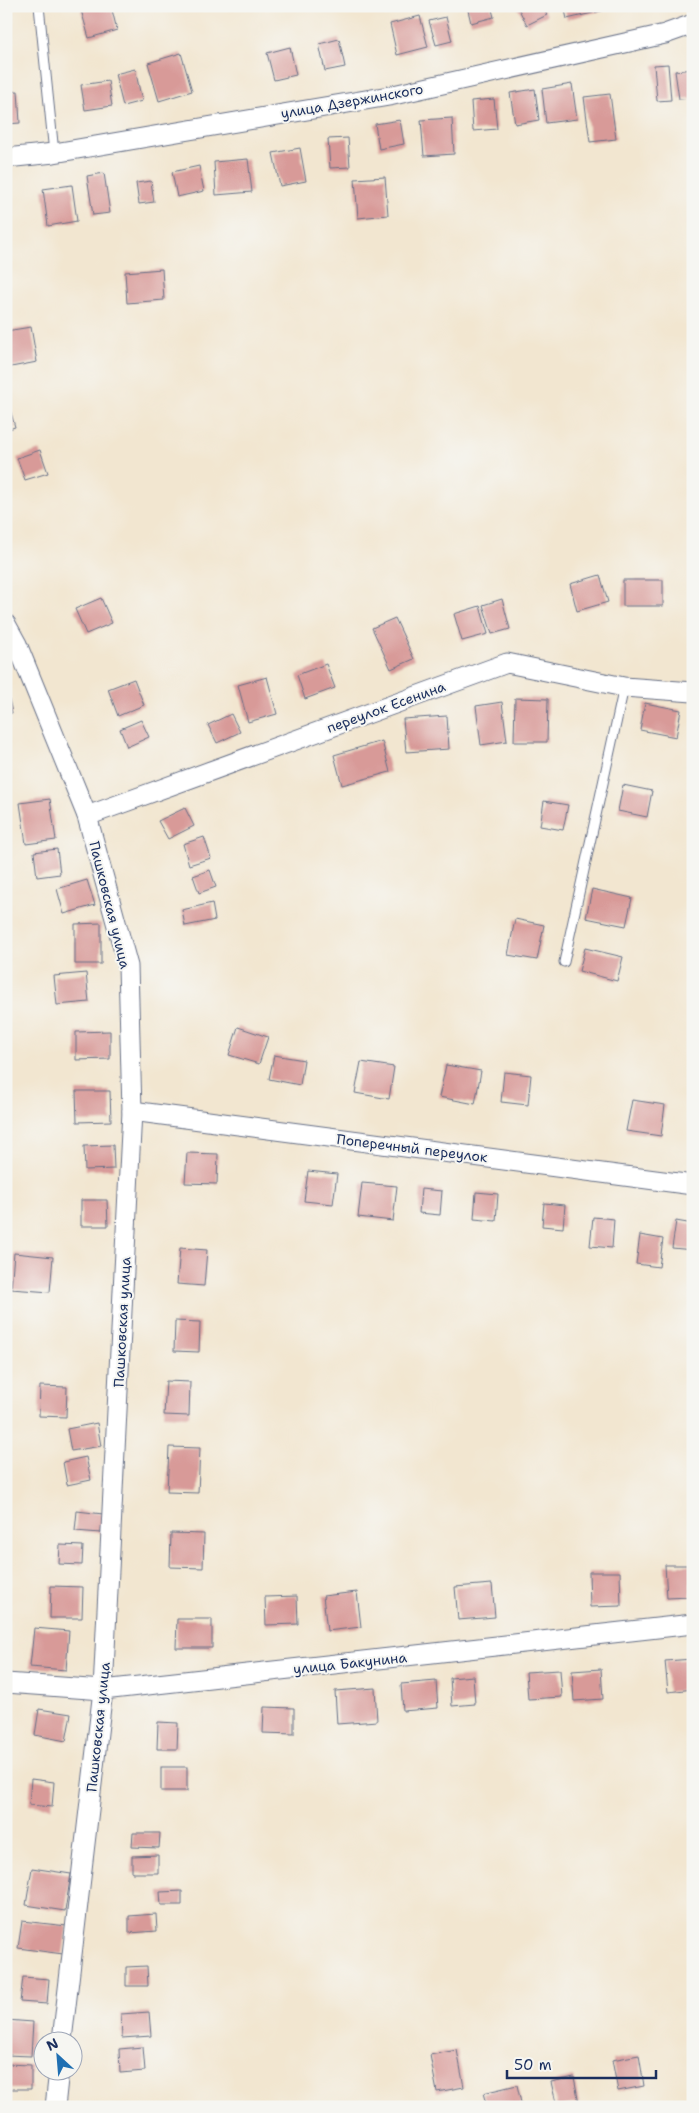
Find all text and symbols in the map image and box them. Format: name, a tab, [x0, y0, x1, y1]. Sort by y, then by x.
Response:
street label: улица Дзержинского	[279, 80, 425, 122]
street label: переулок Есенина	[324, 677, 448, 737]
street label: Пашковская улица	[85, 839, 135, 971]
street label: Поперечный переулок	[336, 1130, 489, 1166]
street label: Пашковская улица	[110, 1256, 134, 1388]
street label: улица Бакунина	[292, 1648, 408, 1678]
street label: Пашковская улица	[82, 1661, 114, 1793]
north arrow	[32, 2030, 82, 2080]
text: N	[43, 2034, 61, 2055]
scale bar	[507, 2048, 655, 2080]
text: 50 m	[514, 2055, 552, 2075]

